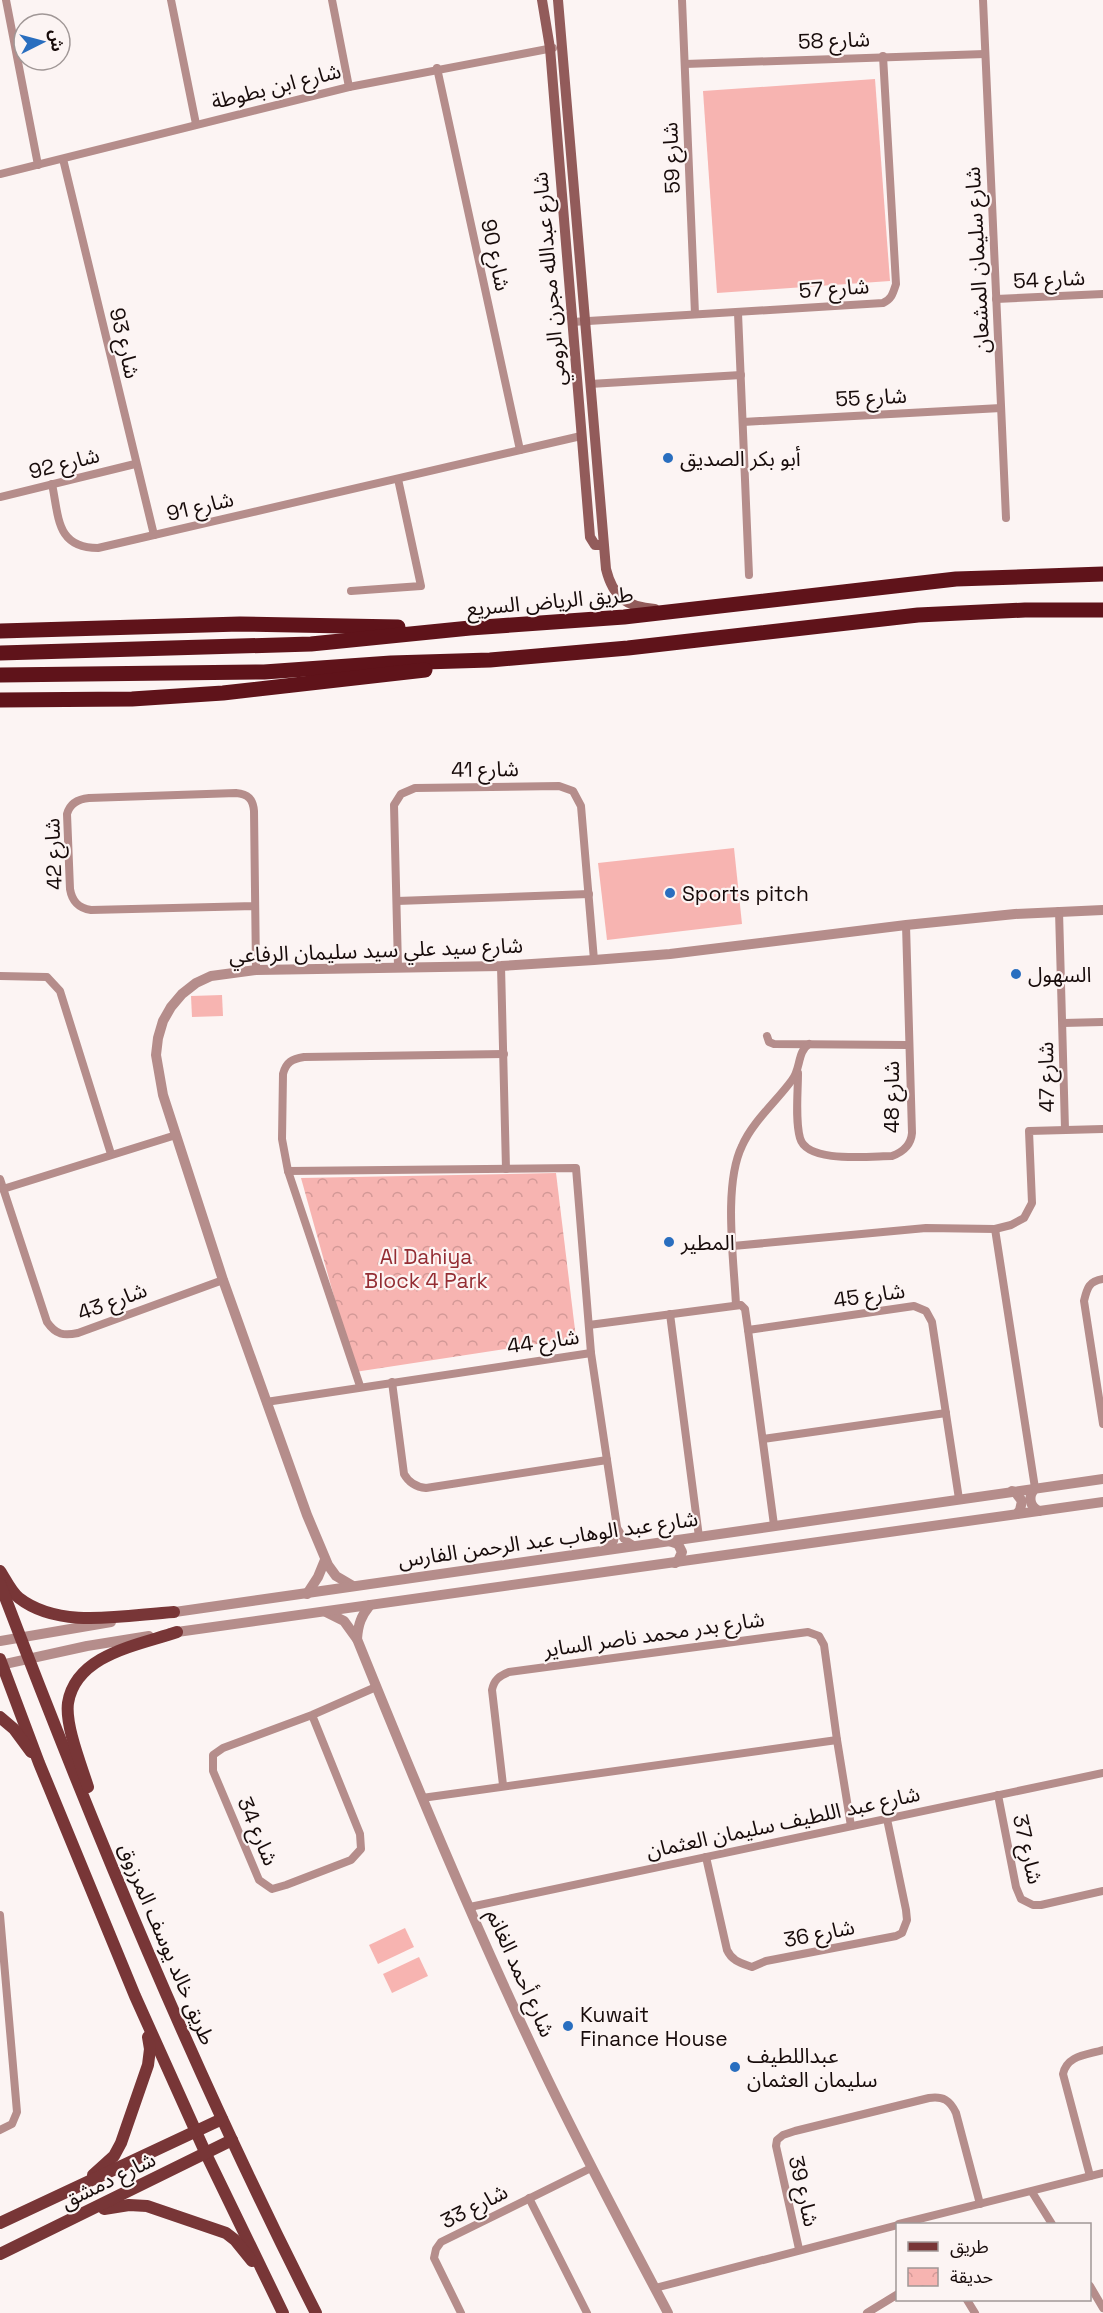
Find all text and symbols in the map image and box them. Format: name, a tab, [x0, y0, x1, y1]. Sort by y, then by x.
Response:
north arrow	[12, 12, 72, 72]
street label: شارع 58	[798, 25, 871, 57]
text: ش	[45, 28, 68, 53]
street label: شارع ابن بطوطة	[208, 57, 344, 117]
street label: شارع 59	[656, 122, 688, 194]
street label: شارع سليمان المشعان	[959, 166, 997, 354]
street label: شارع عبدالله مجرن الرومي	[526, 171, 575, 387]
street label: شارع 90	[473, 217, 517, 294]
street label: شارع 54	[1012, 264, 1086, 296]
street label: شارع 57	[798, 272, 870, 306]
street label: شارع 93	[102, 305, 146, 382]
street label: شارع 55	[835, 382, 908, 414]
street label: شارع 92	[26, 441, 103, 487]
place label: أبو بكر الصديق	[680, 445, 801, 472]
marker: أبو بكر الصديق	[661, 451, 675, 465]
street label: شارع 91	[164, 485, 237, 529]
street label: طريق الرياض السريع	[465, 580, 635, 624]
street label: شارع 41	[451, 755, 519, 785]
street label: شارع 42	[38, 817, 70, 891]
place label: Sports pitch	[682, 880, 809, 907]
marker: Sports pitch	[663, 886, 677, 900]
street label: شارع سيد علي سيد سليمان الرفاعي	[229, 931, 524, 971]
place label: السهول	[1028, 961, 1091, 988]
marker: السهول	[1009, 967, 1023, 981]
street label: شارع 47	[1032, 1041, 1062, 1113]
street label: شارع 48	[878, 1061, 907, 1133]
place label: المطير	[680, 1229, 735, 1256]
marker: المطير	[662, 1235, 676, 1249]
park label: Al Dahiya Block 4 Park	[364, 1243, 488, 1294]
street label: شارع 43	[73, 1276, 151, 1328]
street label: شارع 45	[831, 1277, 907, 1315]
street label: شارع 44	[505, 1323, 581, 1361]
street label: شارع عبد الوهاب عبد الرحمن الفارس	[396, 1505, 700, 1575]
street label: شارع بدر محمد ناصر الساير	[541, 1605, 766, 1665]
street label: شارع عبد اللطيف سليمان العثمان	[644, 1780, 923, 1866]
street label: شارع 34	[230, 1793, 285, 1870]
street label: شارع 37	[1005, 1811, 1049, 1887]
street label: طريق خالد يوسف المرزوق	[112, 1839, 222, 2049]
street label: شارع أحمد الغانم	[479, 1905, 561, 2042]
street label: شارع 36	[781, 1913, 857, 1955]
place label: Kuwait Finance House	[580, 2001, 728, 2052]
marker: Kuwait Finance House	[561, 2019, 575, 2033]
place label: عبداللطيف سليمان العثمان	[747, 2042, 878, 2093]
marker: عبداللطيف سليمان العثمان	[728, 2060, 742, 2074]
street label: شارع دمشق	[56, 2145, 161, 2216]
street label: شارع 39	[781, 2153, 825, 2230]
street label: شارع 33	[436, 2178, 513, 2236]
legend	[896, 2223, 1091, 2301]
text: طريق	[950, 2235, 989, 2258]
text: حديقة	[950, 2265, 993, 2288]

